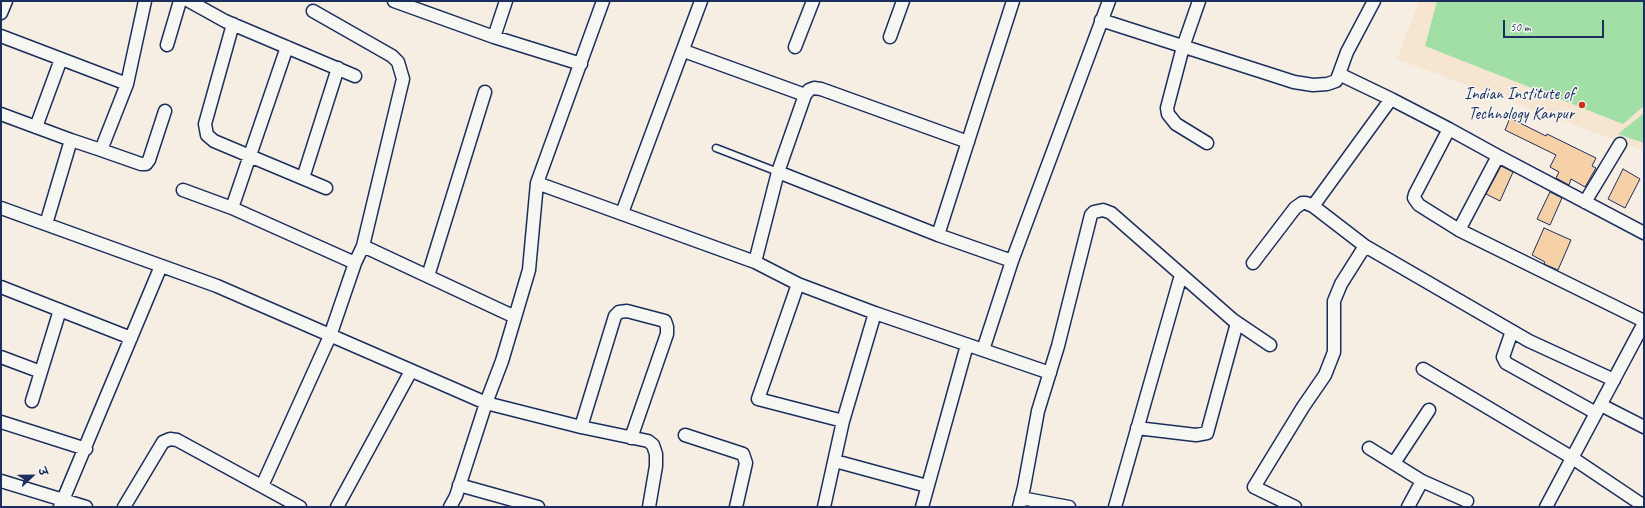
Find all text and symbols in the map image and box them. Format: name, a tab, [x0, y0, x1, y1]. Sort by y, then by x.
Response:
scale bar	[1505, 12, 1606, 38]
text: 50 m	[1510, 19, 1530, 35]
place label: Indian Institute of Technology Kanpur	[1464, 85, 1574, 125]
marker: Indian Institute of Technology Kanpur	[1577, 100, 1587, 110]
north arrow	[12, 456, 52, 496]
text: उ	[35, 465, 51, 478]

